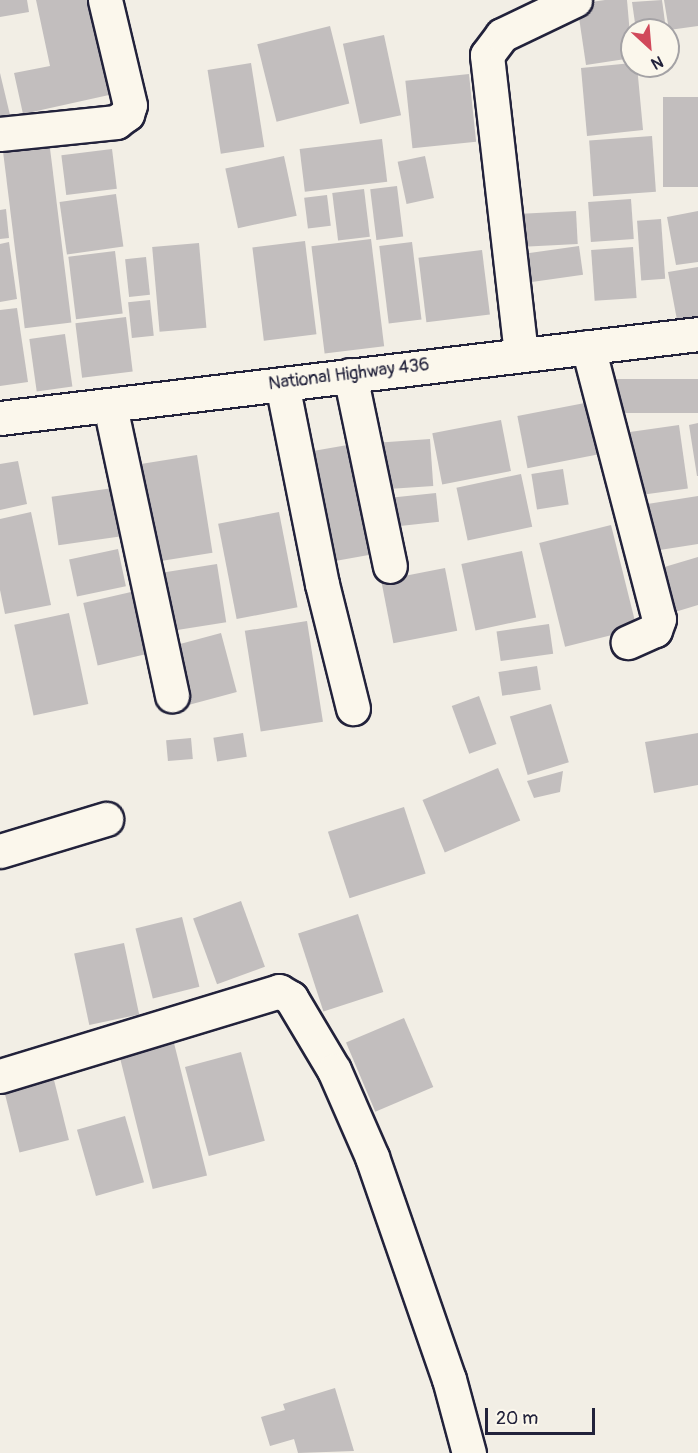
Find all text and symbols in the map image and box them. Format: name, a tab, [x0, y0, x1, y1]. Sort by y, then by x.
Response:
north arrow	[620, 18, 680, 78]
text: N	[648, 51, 666, 74]
street label: National Highway 436	[267, 354, 431, 396]
scale bar	[488, 1396, 598, 1434]
text: 20 m	[496, 1407, 538, 1430]

